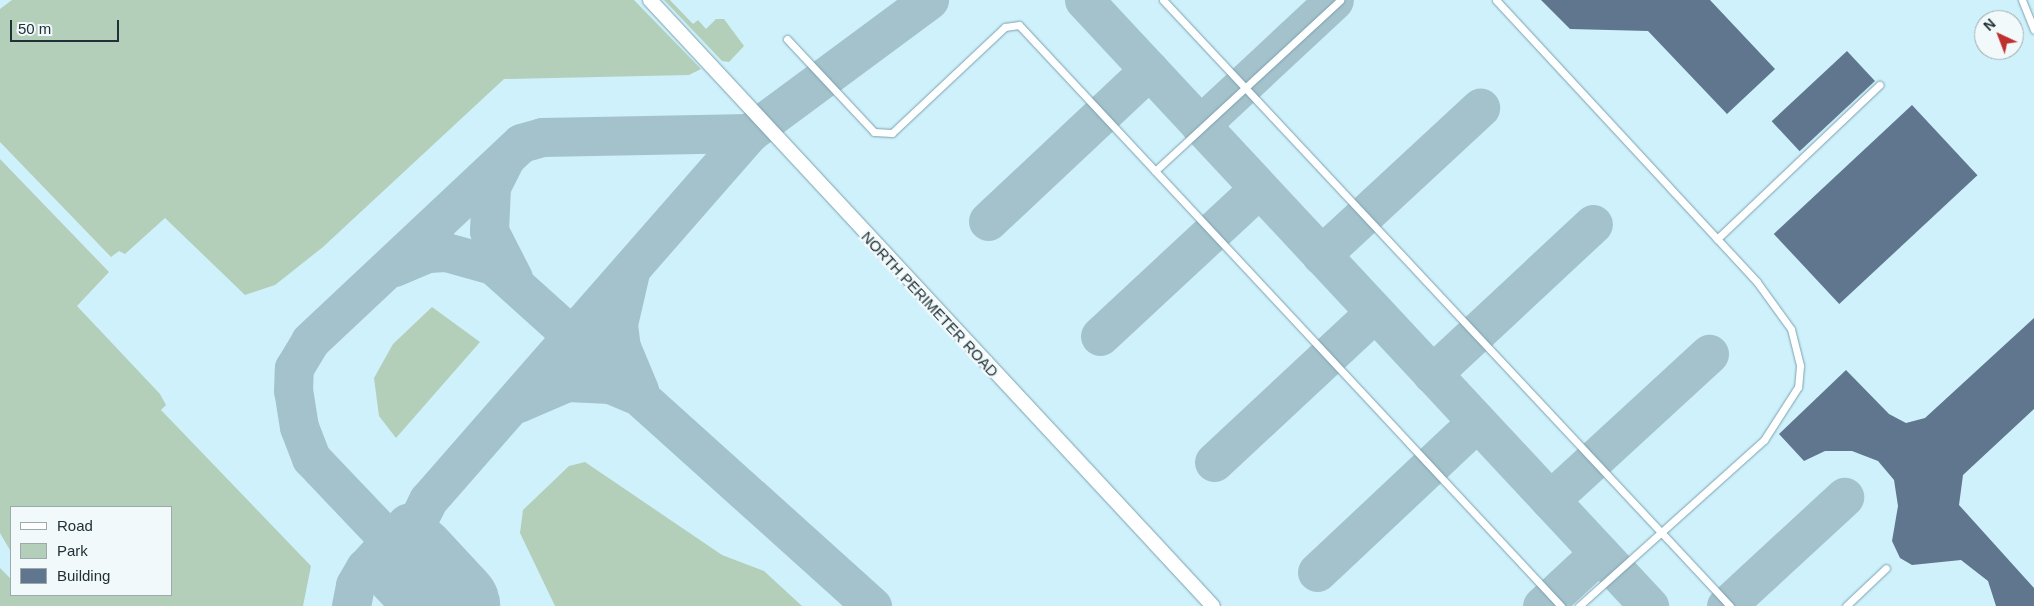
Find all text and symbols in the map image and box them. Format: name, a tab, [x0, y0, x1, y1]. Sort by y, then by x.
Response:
scale bar	[12, 10, 121, 42]
north arrow	[1974, 10, 2024, 60]
text: N	[1980, 15, 1999, 34]
text: 50 m	[18, 20, 51, 37]
street label: NORTH PERIMETER ROAD	[858, 228, 1002, 380]
legend	[10, 506, 172, 596]
text: Road	[57, 517, 93, 534]
text: Park	[57, 542, 88, 559]
text: Building	[57, 567, 110, 584]

